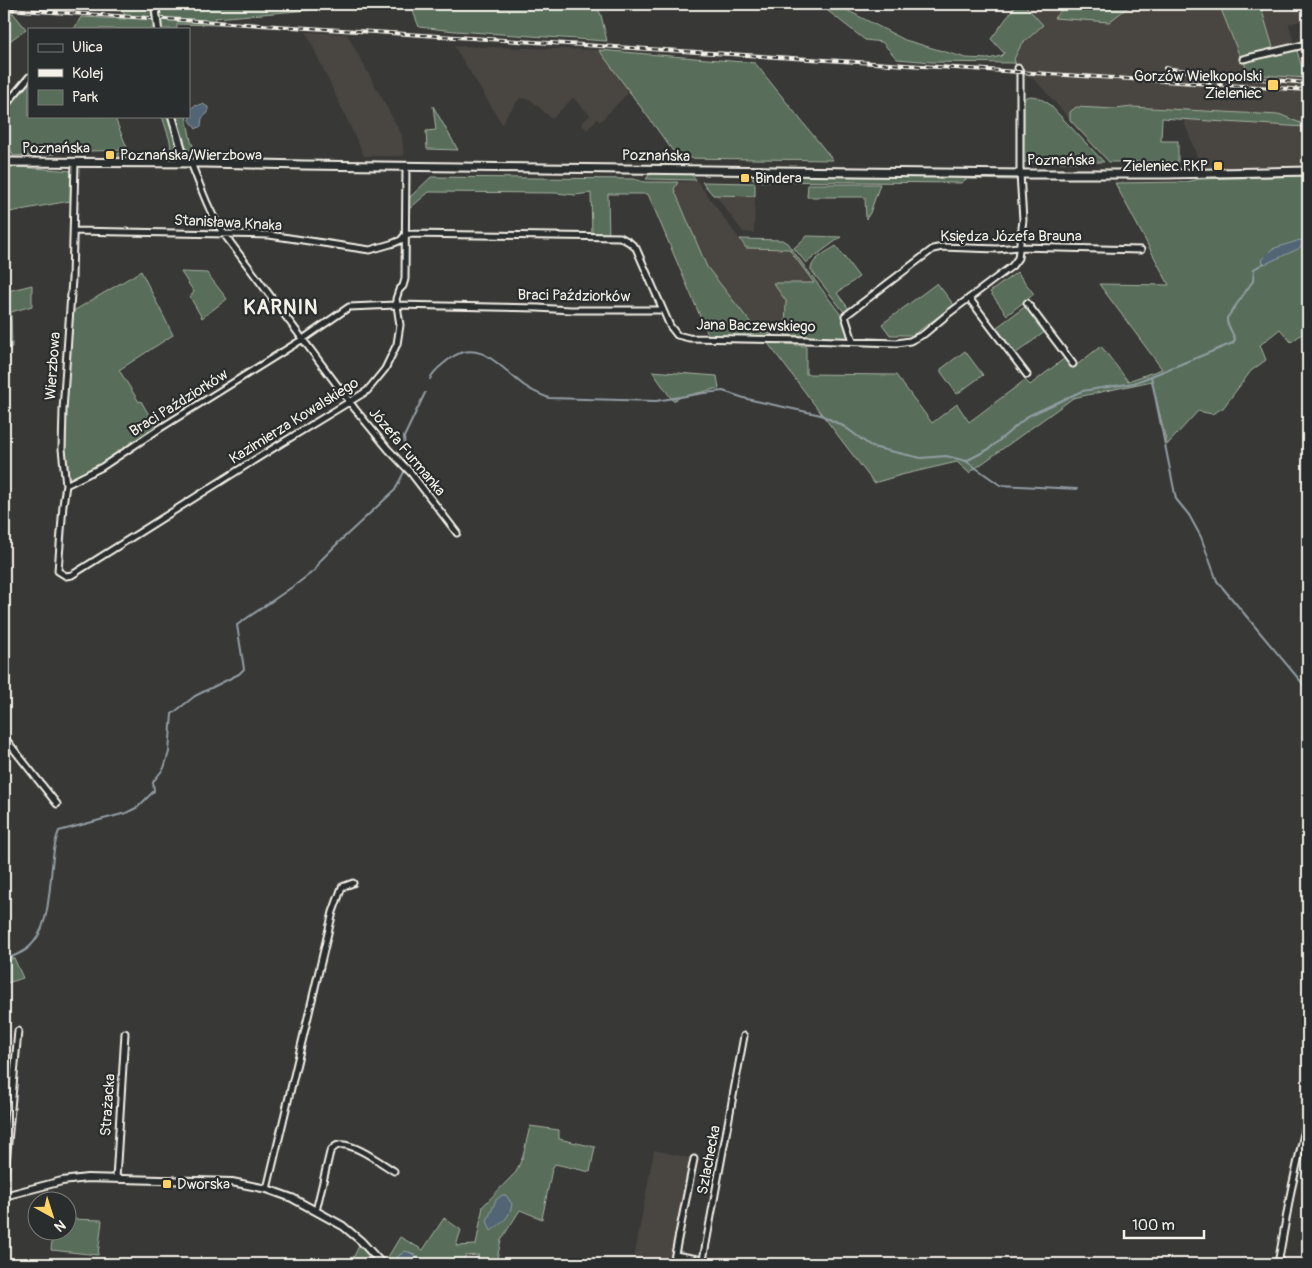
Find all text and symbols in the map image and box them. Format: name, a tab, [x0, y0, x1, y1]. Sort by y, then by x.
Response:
legend	[28, 28, 190, 118]
text: Ulica	[72, 38, 103, 57]
text: Kolej	[72, 64, 104, 83]
place label: Gorzów Wielkopolski Zieleniec	[1134, 67, 1262, 103]
marker: Gorzów Wielkopolski Zieleniec	[1266, 78, 1280, 92]
text: Park	[72, 88, 99, 107]
street label: Poznańska	[22, 139, 90, 158]
place label: Poznańska/Wierzbowa	[120, 146, 262, 165]
street label: Poznańska	[622, 146, 690, 166]
marker: Poznańska/Wierzbowa	[104, 149, 116, 161]
street label: Poznańska	[1027, 151, 1095, 170]
place label: Zieleniec PKP	[1122, 157, 1208, 176]
marker: Zieleniec PKP	[1212, 160, 1224, 172]
place label: Bindera	[755, 169, 802, 188]
marker: Bindera	[739, 172, 751, 184]
street label: Stanisława Knaka	[174, 211, 282, 235]
street label: Księdza Józefa Brauna	[940, 227, 1082, 246]
street label: Braci Paździorków	[518, 286, 630, 306]
district label: KARNIN	[243, 295, 319, 320]
street label: Jana Baczewskiego	[696, 315, 816, 337]
street label: Wierzbowa	[41, 331, 65, 401]
street label: Braci Paździorków	[126, 365, 232, 441]
street label: Kazimierza Kowalskiego	[226, 373, 362, 469]
street label: Józefa Furmanka	[364, 404, 450, 500]
street label: Strażacka	[96, 1073, 120, 1137]
street label: Szlachecka	[693, 1124, 725, 1196]
place label: Dworska	[177, 1175, 230, 1194]
marker: Dworska	[161, 1178, 173, 1190]
north arrow	[28, 1190, 78, 1240]
scale bar	[1124, 1208, 1204, 1240]
text: N	[51, 1216, 69, 1235]
text: 100 m	[1132, 1216, 1175, 1235]

